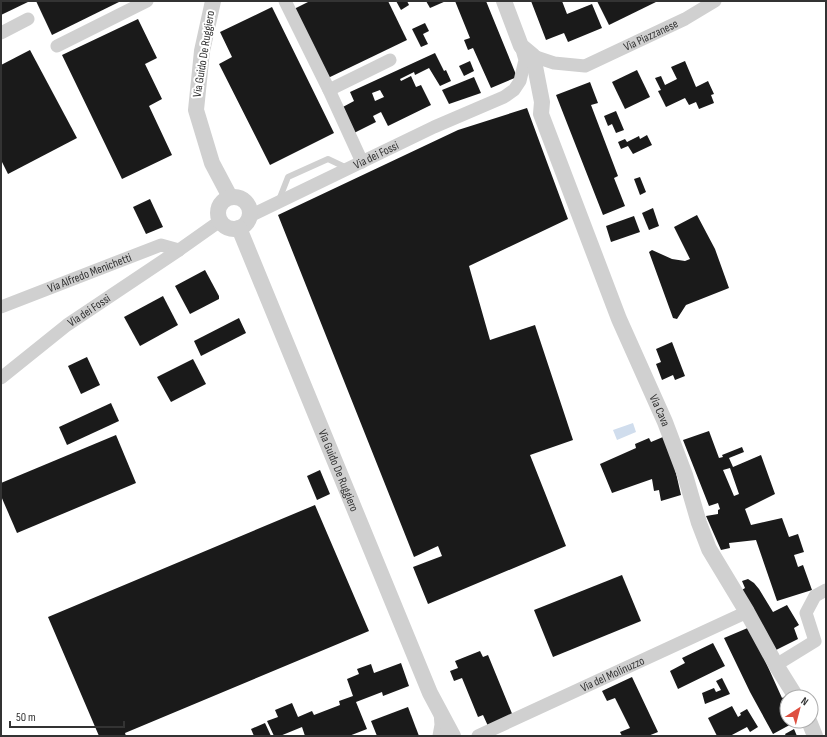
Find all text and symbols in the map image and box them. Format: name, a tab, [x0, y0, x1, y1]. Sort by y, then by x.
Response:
street label: Via Guido De Ruggiero	[190, 10, 218, 98]
street label: Via Piazzanese	[621, 16, 681, 54]
street label: Via dei Fossi	[351, 138, 401, 172]
street label: Via Alfredo Menichetti	[45, 250, 134, 296]
street label: Via dei Fossi	[65, 291, 113, 330]
street label: Via Cava	[646, 392, 674, 429]
street label: Via Guido De Ruggiero	[315, 427, 362, 514]
street label: Via del Molinuzzo	[578, 653, 647, 695]
north arrow	[779, 689, 819, 729]
text: N	[798, 694, 811, 708]
scale bar	[10, 703, 124, 729]
text: 50 m	[16, 710, 36, 725]

